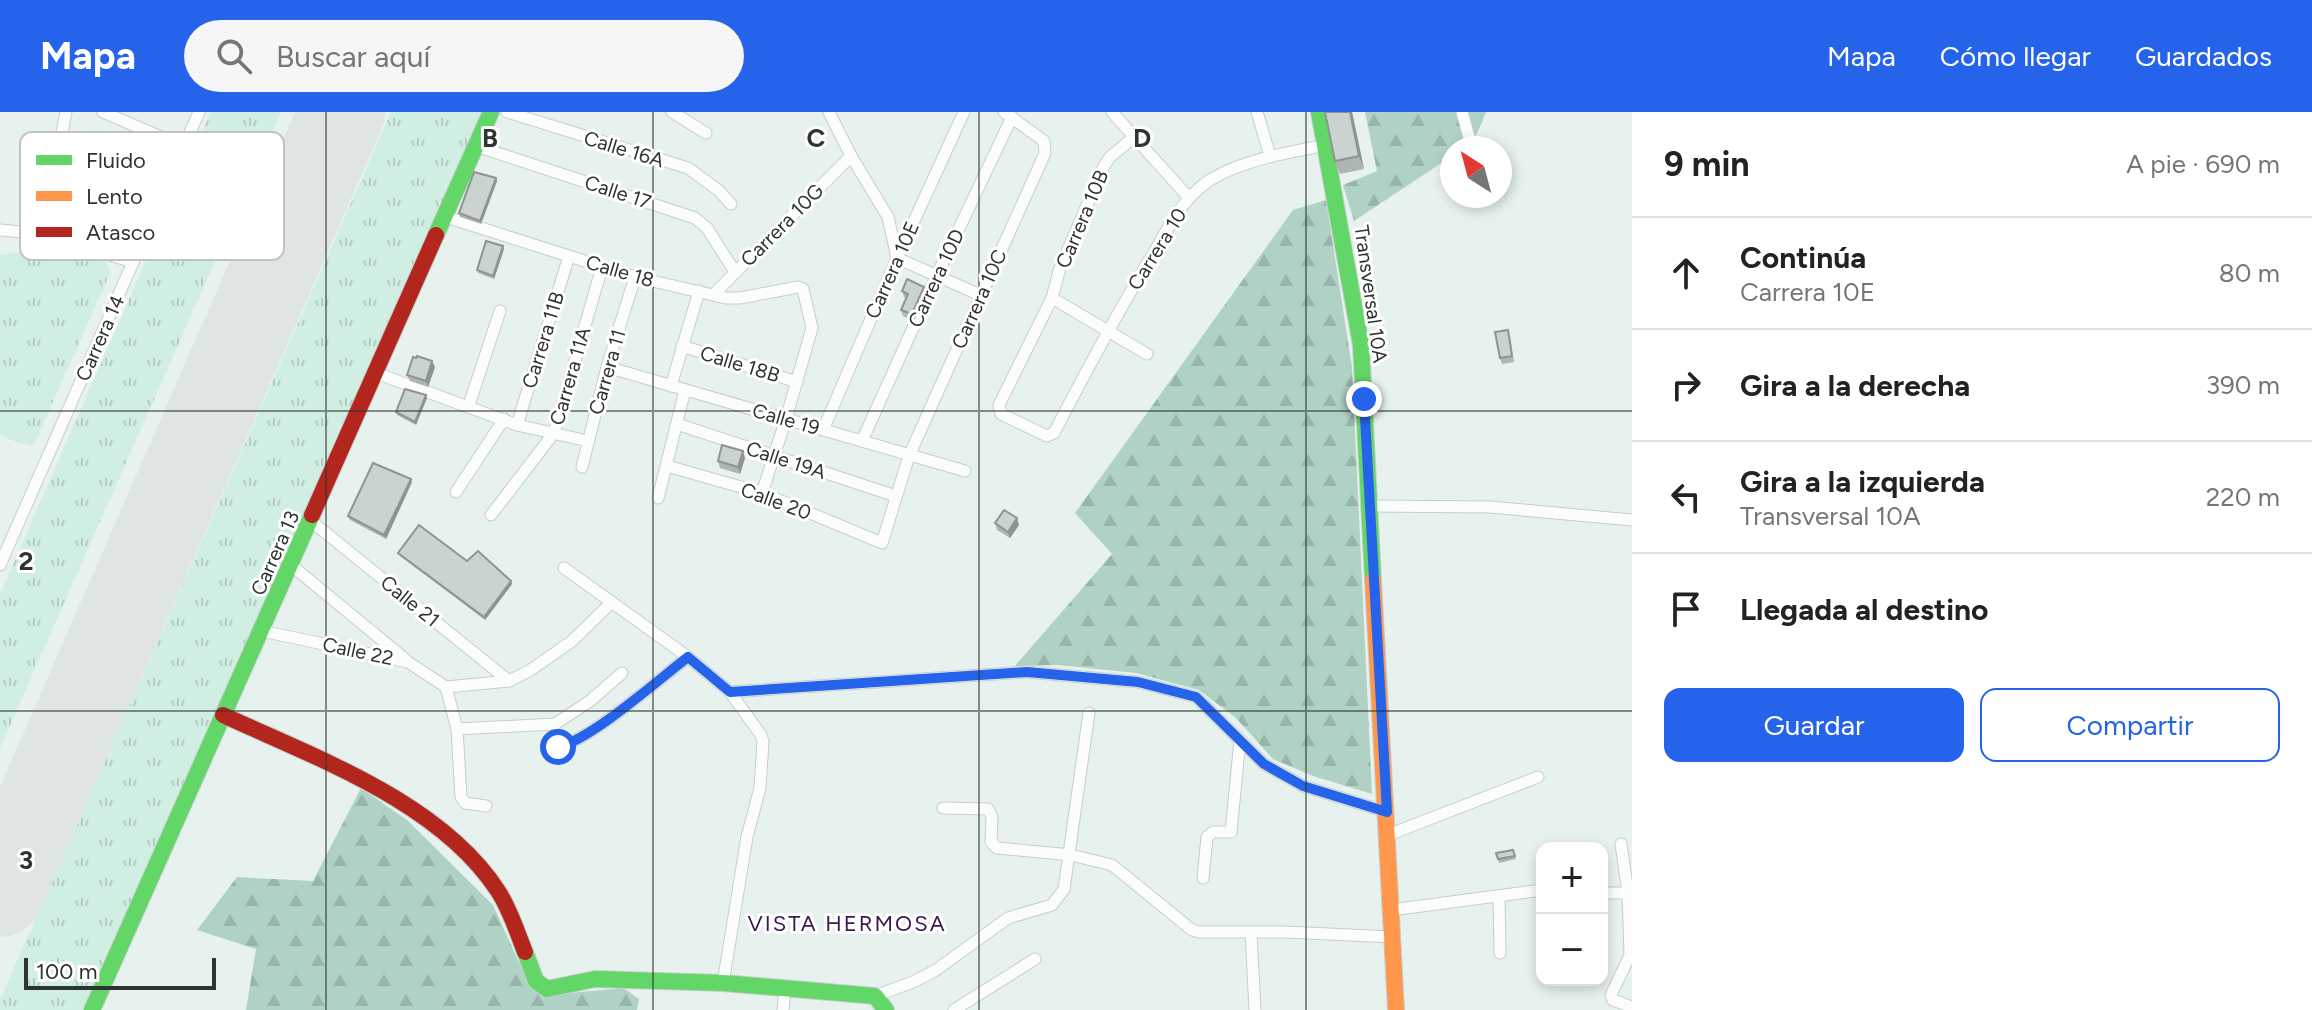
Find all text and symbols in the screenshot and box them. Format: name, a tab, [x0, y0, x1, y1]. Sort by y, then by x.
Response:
search box	[184, 20, 744, 92]
text: Mapa	[40, 33, 136, 79]
icon: search	[212, 34, 256, 78]
text: Buscar aquí	[276, 38, 430, 75]
text: Mapa	[1827, 39, 1896, 73]
text: Cómo llegar	[1940, 39, 2091, 73]
text: Guardados	[2135, 39, 2272, 73]
text: B	[482, 122, 498, 154]
text: C	[807, 122, 826, 154]
text: D	[1133, 122, 1151, 154]
street label: Calle 16A	[581, 125, 667, 173]
legend	[20, 132, 284, 260]
north arrow	[1440, 136, 1512, 208]
text: 9 min	[1664, 144, 1750, 185]
text: Fluido	[86, 147, 146, 174]
text: A pie · 690 m	[2126, 148, 2280, 180]
street label: Carrera 10B	[1051, 166, 1113, 272]
street label: Calle 17	[582, 170, 654, 214]
street label: Carrera 10G	[736, 179, 828, 271]
text: Lento	[86, 183, 143, 210]
street label: Carrera 10	[1122, 204, 1192, 294]
street label: Carrera 10E	[860, 218, 924, 322]
text: Atasco	[86, 219, 155, 246]
street label: Transversal 10A	[1349, 224, 1393, 365]
street label: Carrera 10D	[903, 225, 969, 331]
text: Continúa	[1740, 239, 1866, 276]
street label: Carrera 10C	[946, 245, 1012, 353]
street label: Calle 18	[583, 250, 657, 292]
icon: ahead	[1664, 251, 1708, 295]
text: 80 m	[2219, 257, 2280, 289]
text: Carrera 10E	[1740, 276, 1875, 308]
street label: Carrera 11B	[517, 289, 569, 391]
street label: Carrera 14	[70, 291, 130, 385]
street label: Carrera 11A	[545, 324, 596, 428]
street label: Carrera 11	[583, 327, 631, 417]
street label: Calle 18B	[697, 341, 783, 387]
icon: right	[1664, 363, 1708, 407]
text: Gira a la derecha	[1740, 367, 1970, 404]
text: 390 m	[2206, 369, 2280, 401]
route end	[1346, 381, 1382, 417]
street label: Calle 19	[750, 398, 822, 440]
street label: Calle 19A	[743, 436, 829, 484]
text: Gira a la izquierda	[1740, 463, 1985, 500]
icon: left	[1664, 475, 1708, 519]
street label: Calle 20	[737, 477, 815, 525]
text: 220 m	[2206, 481, 2280, 513]
text: Transversal 10A	[1740, 500, 1921, 532]
street label: Carrera 13	[246, 507, 304, 599]
text: 2	[18, 545, 34, 577]
street label: Calle 21	[376, 570, 444, 632]
icon: arrive	[1664, 587, 1708, 631]
text: Llegada al destino	[1740, 591, 1988, 628]
street label: Calle 22	[320, 632, 396, 670]
button: Guardar	[1664, 688, 1964, 762]
button: Compartir	[1980, 688, 2280, 762]
route start	[540, 729, 576, 765]
map controls	[1536, 842, 1608, 986]
button: +	[1536, 842, 1608, 914]
text: 3	[19, 844, 33, 876]
district label: VISTA HERMOSA	[747, 910, 947, 937]
button: −	[1536, 914, 1608, 986]
scale bar	[24, 954, 216, 990]
text: 100 m	[36, 958, 97, 985]

